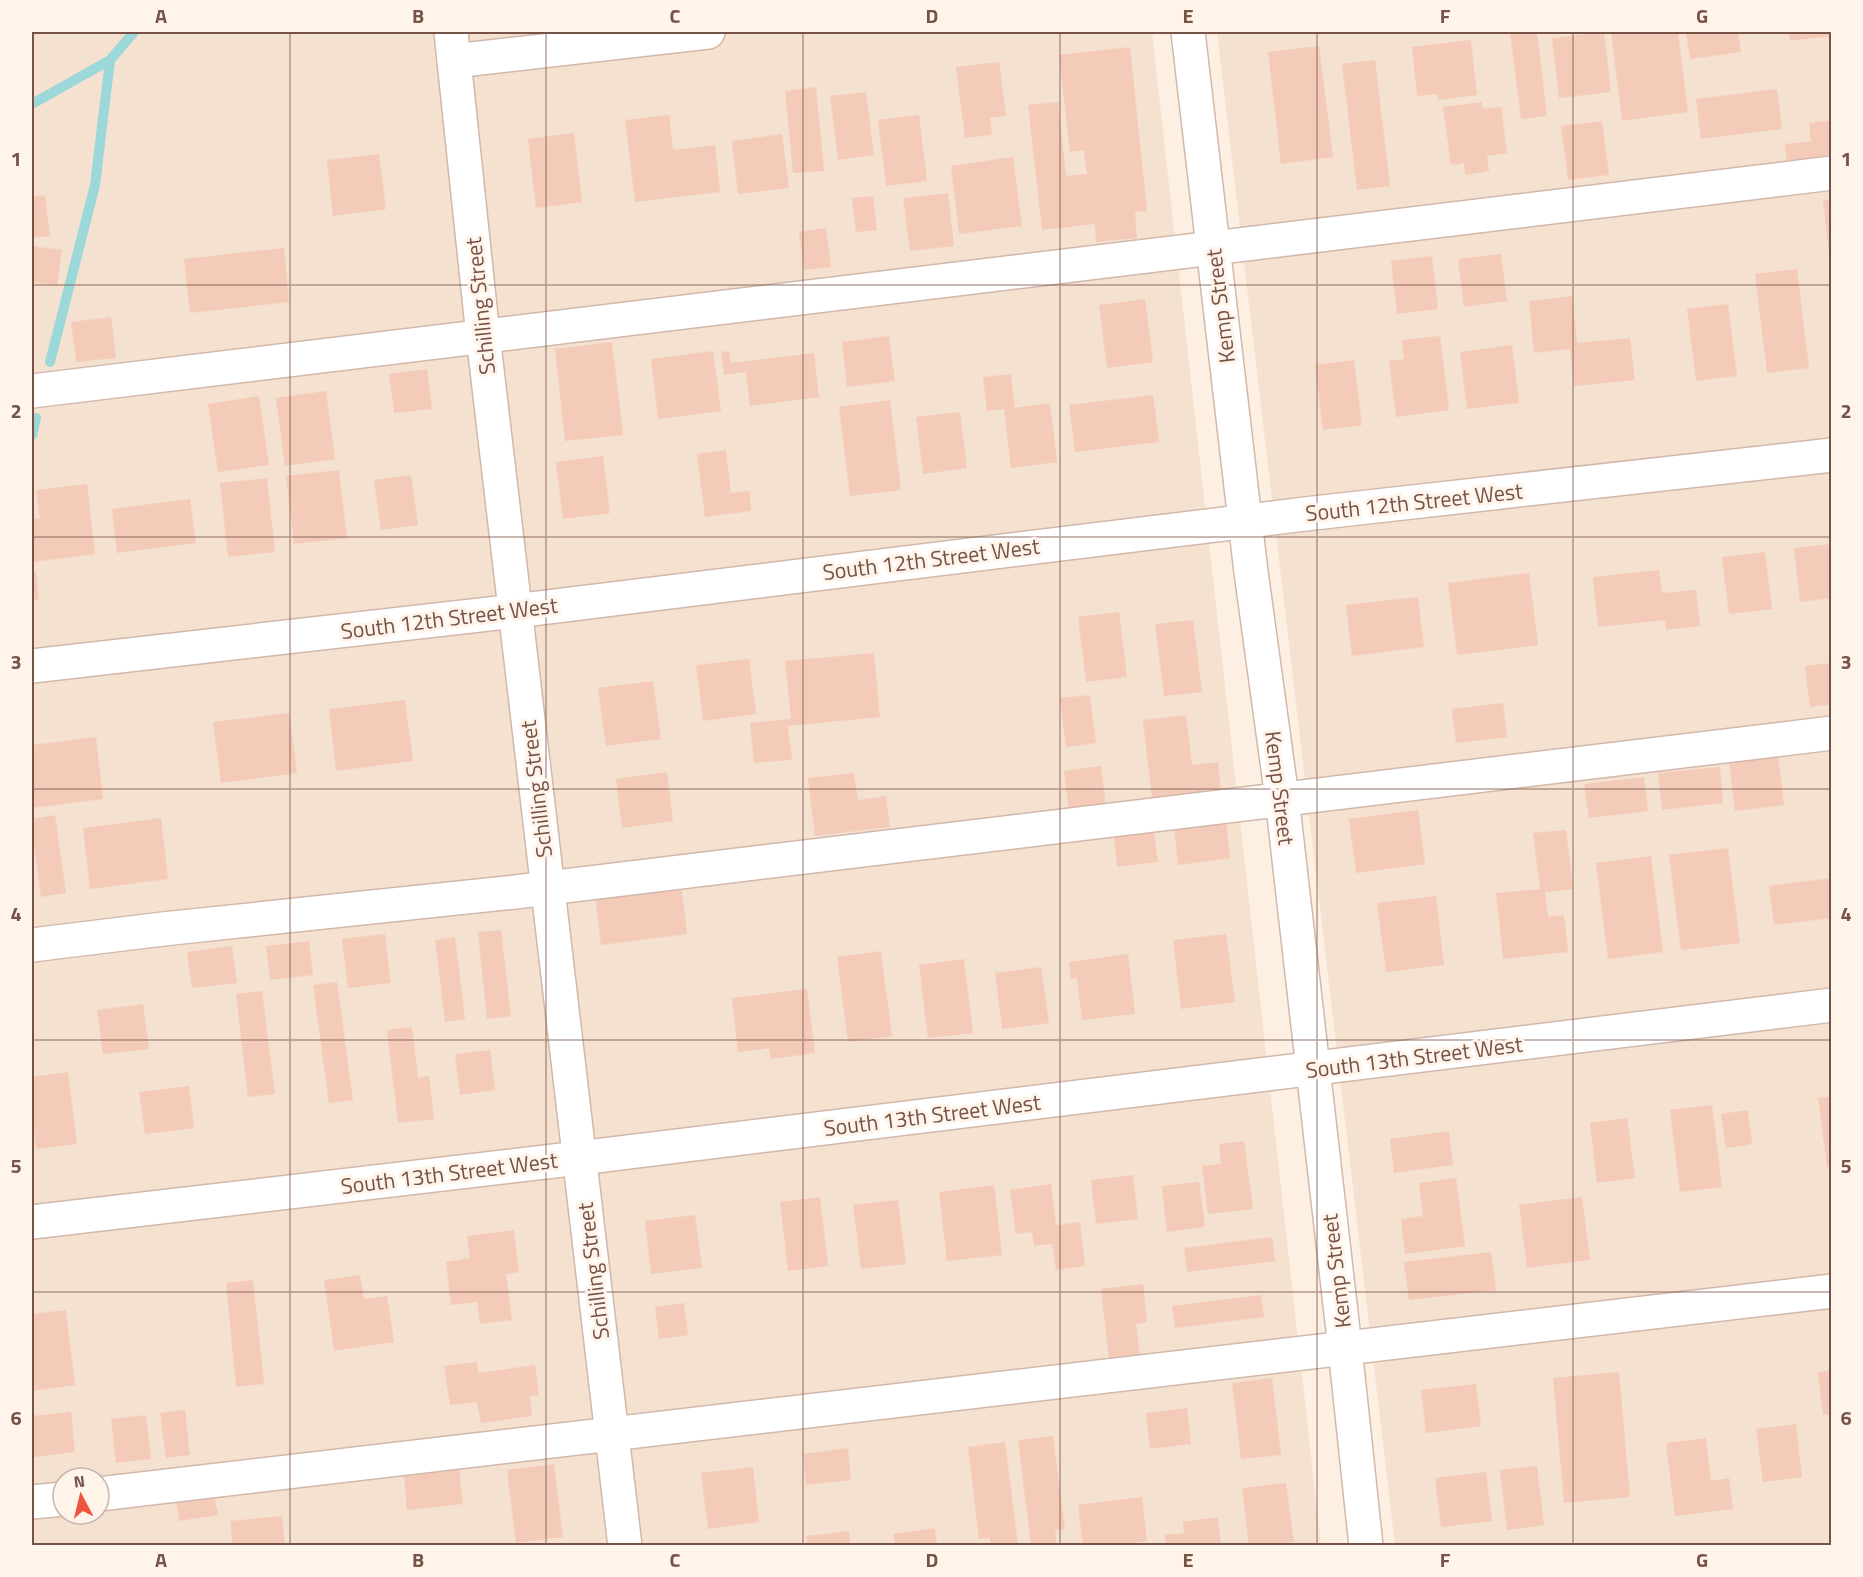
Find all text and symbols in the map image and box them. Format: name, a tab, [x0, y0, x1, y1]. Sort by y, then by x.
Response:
text: A	[155, 0, 167, 31]
text: B	[412, 0, 424, 31]
text: C	[670, 0, 681, 31]
text: D	[926, 0, 938, 31]
text: E	[1182, 0, 1194, 31]
text: F	[1440, 0, 1451, 31]
text: G	[1696, 0, 1708, 31]
text: 1	[10, 143, 22, 174]
text: 1	[1840, 143, 1852, 174]
street label: Schilling Street	[456, 235, 504, 376]
street label: Kemp Street	[1196, 247, 1244, 365]
text: 2	[10, 395, 22, 426]
text: 2	[1840, 395, 1852, 426]
street label: South 12th Street West	[1304, 474, 1525, 530]
street label: South 12th Street West	[821, 529, 1042, 589]
street label: South 12th Street West	[339, 588, 560, 648]
text: 3	[10, 646, 22, 677]
text: 3	[1840, 646, 1852, 677]
street label: Schilling Street	[511, 718, 561, 859]
street label: Kemp Street	[1256, 729, 1304, 847]
text: 4	[10, 898, 22, 929]
text: 4	[1840, 898, 1852, 929]
street label: South 13th Street West	[1304, 1027, 1525, 1087]
street label: South 13th Street West	[822, 1085, 1043, 1145]
street label: South 13th Street West	[339, 1143, 560, 1203]
text: 5	[10, 1150, 22, 1181]
text: 5	[1840, 1150, 1852, 1181]
street label: Schilling Street	[568, 1200, 618, 1341]
street label: Kemp Street	[1312, 1212, 1360, 1330]
text: 6	[10, 1402, 22, 1433]
text: 6	[1840, 1402, 1852, 1433]
north arrow	[51, 1466, 111, 1526]
text: N	[72, 1469, 86, 1494]
text: A	[155, 1544, 167, 1575]
text: B	[412, 1544, 424, 1575]
text: C	[670, 1544, 681, 1575]
text: D	[926, 1544, 938, 1575]
text: E	[1182, 1544, 1194, 1575]
text: F	[1440, 1544, 1451, 1575]
text: G	[1696, 1544, 1708, 1575]

